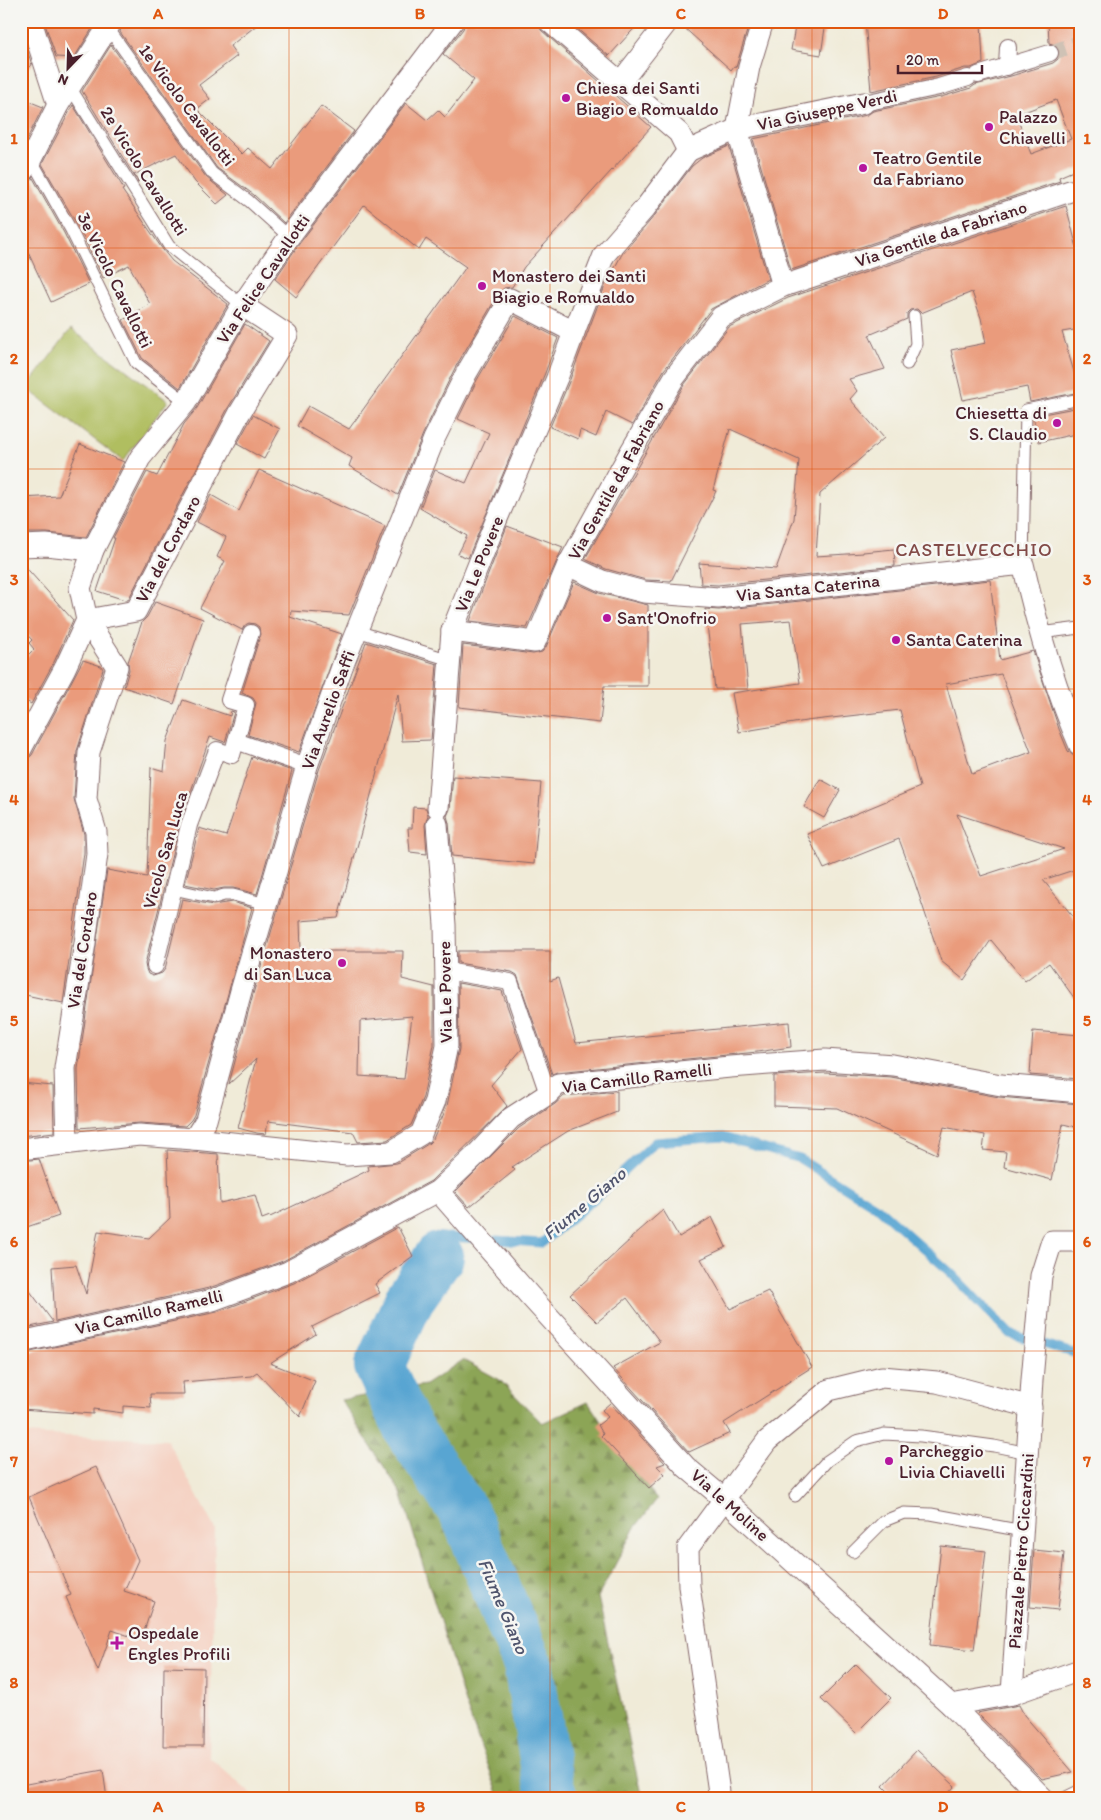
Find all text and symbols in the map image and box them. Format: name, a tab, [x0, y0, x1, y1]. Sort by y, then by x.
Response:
text: A	[152, 4, 164, 23]
text: B	[415, 4, 426, 23]
text: C	[676, 4, 687, 23]
text: D	[938, 4, 949, 23]
street label: 1e Vicolo Cavallotti	[134, 40, 240, 170]
north arrow	[42, 42, 92, 92]
scale bar	[898, 42, 982, 74]
text: 20 m	[906, 51, 940, 69]
text: N	[55, 70, 71, 89]
place label: Chiesa dei Santi Biagio e Romualdo	[576, 77, 719, 120]
street label: Via Giuseppe Verdi	[755, 84, 899, 136]
marker: Chiesa dei Santi Biagio e Romualdo	[560, 92, 572, 104]
street label: 2e Vicolo Cavallotti	[95, 102, 193, 240]
place label: Palazzo Chiavelli	[999, 106, 1066, 149]
marker: Palazzo Chiavelli	[983, 121, 995, 133]
text: 1	[10, 129, 18, 148]
text: 1	[1083, 129, 1091, 148]
place label: Teatro Gentile da Fabriano	[873, 147, 982, 190]
marker: Teatro Gentile da Fabriano	[857, 162, 869, 174]
street label: Via Gentile da Fabriano	[852, 196, 1030, 272]
street label: 3e Vicolo Cavallotti	[73, 208, 157, 352]
street label: Via Felice Cavallotti	[211, 210, 315, 348]
place label: Monastero dei Santi Biagio e Romualdo	[492, 265, 646, 308]
marker: Monastero dei Santi Biagio e Romualdo	[476, 280, 488, 292]
text: 2	[10, 349, 19, 368]
text: 2	[1083, 349, 1092, 368]
street label: Via Gentile da Fabriano	[563, 396, 669, 564]
place label: Chiesetta di S. Claudio	[955, 402, 1047, 445]
marker: Chiesetta di S. Claudio	[1051, 417, 1063, 429]
street label: Via del Cordaro	[130, 492, 206, 606]
street label: Via Le Povere	[450, 513, 508, 615]
district label: CASTELVECCHIO	[895, 538, 1053, 561]
text: 3	[10, 570, 19, 589]
street label: Via Santa Caterina	[735, 570, 881, 606]
text: 3	[1083, 570, 1092, 589]
place label: Sant'Onofrio	[617, 607, 717, 629]
marker: Sant'Onofrio	[601, 612, 613, 624]
place label: Santa Caterina	[906, 629, 1023, 651]
marker: Santa Caterina	[890, 634, 902, 646]
street label: Via Aurelio Saffi	[296, 647, 360, 773]
street label: Vicolo San Luca	[138, 788, 193, 911]
text: 4	[9, 790, 19, 809]
text: 4	[1082, 790, 1092, 809]
street label: Via del Cordaro	[62, 890, 102, 1010]
street label: Via Le Povere	[433, 941, 457, 1043]
place label: Monastero di San Luca	[244, 942, 333, 985]
marker: Monastero di San Luca	[336, 957, 348, 969]
text: 5	[10, 1011, 19, 1030]
text: 5	[1083, 1011, 1092, 1030]
street label: Via Camillo Ramelli	[561, 1058, 713, 1098]
water label: Fiume Giano	[538, 1161, 632, 1245]
text: 6	[10, 1232, 19, 1251]
text: 6	[1083, 1232, 1092, 1251]
street label: Via Camillo Ramelli	[73, 1284, 225, 1340]
place label: Parcheggio Livia Chiavelli	[899, 1440, 1005, 1483]
text: 7	[9, 1452, 18, 1471]
street label: Piazzale Pietro Ciccardini	[1003, 1452, 1039, 1650]
text: 7	[1082, 1452, 1091, 1471]
marker: Parcheggio Livia Chiavelli	[883, 1455, 895, 1467]
street label: Via le Moline	[686, 1464, 774, 1546]
water label: Fiume Giano	[473, 1555, 534, 1659]
place label: Ospedale Engles Profili	[128, 1622, 230, 1665]
marker: Ospedale Engles Profili	[110, 1636, 124, 1650]
text: 8	[10, 1673, 19, 1692]
text: 8	[1083, 1673, 1092, 1692]
text: A	[152, 1797, 164, 1816]
text: B	[415, 1797, 426, 1816]
text: C	[676, 1797, 687, 1816]
text: D	[938, 1797, 949, 1816]

